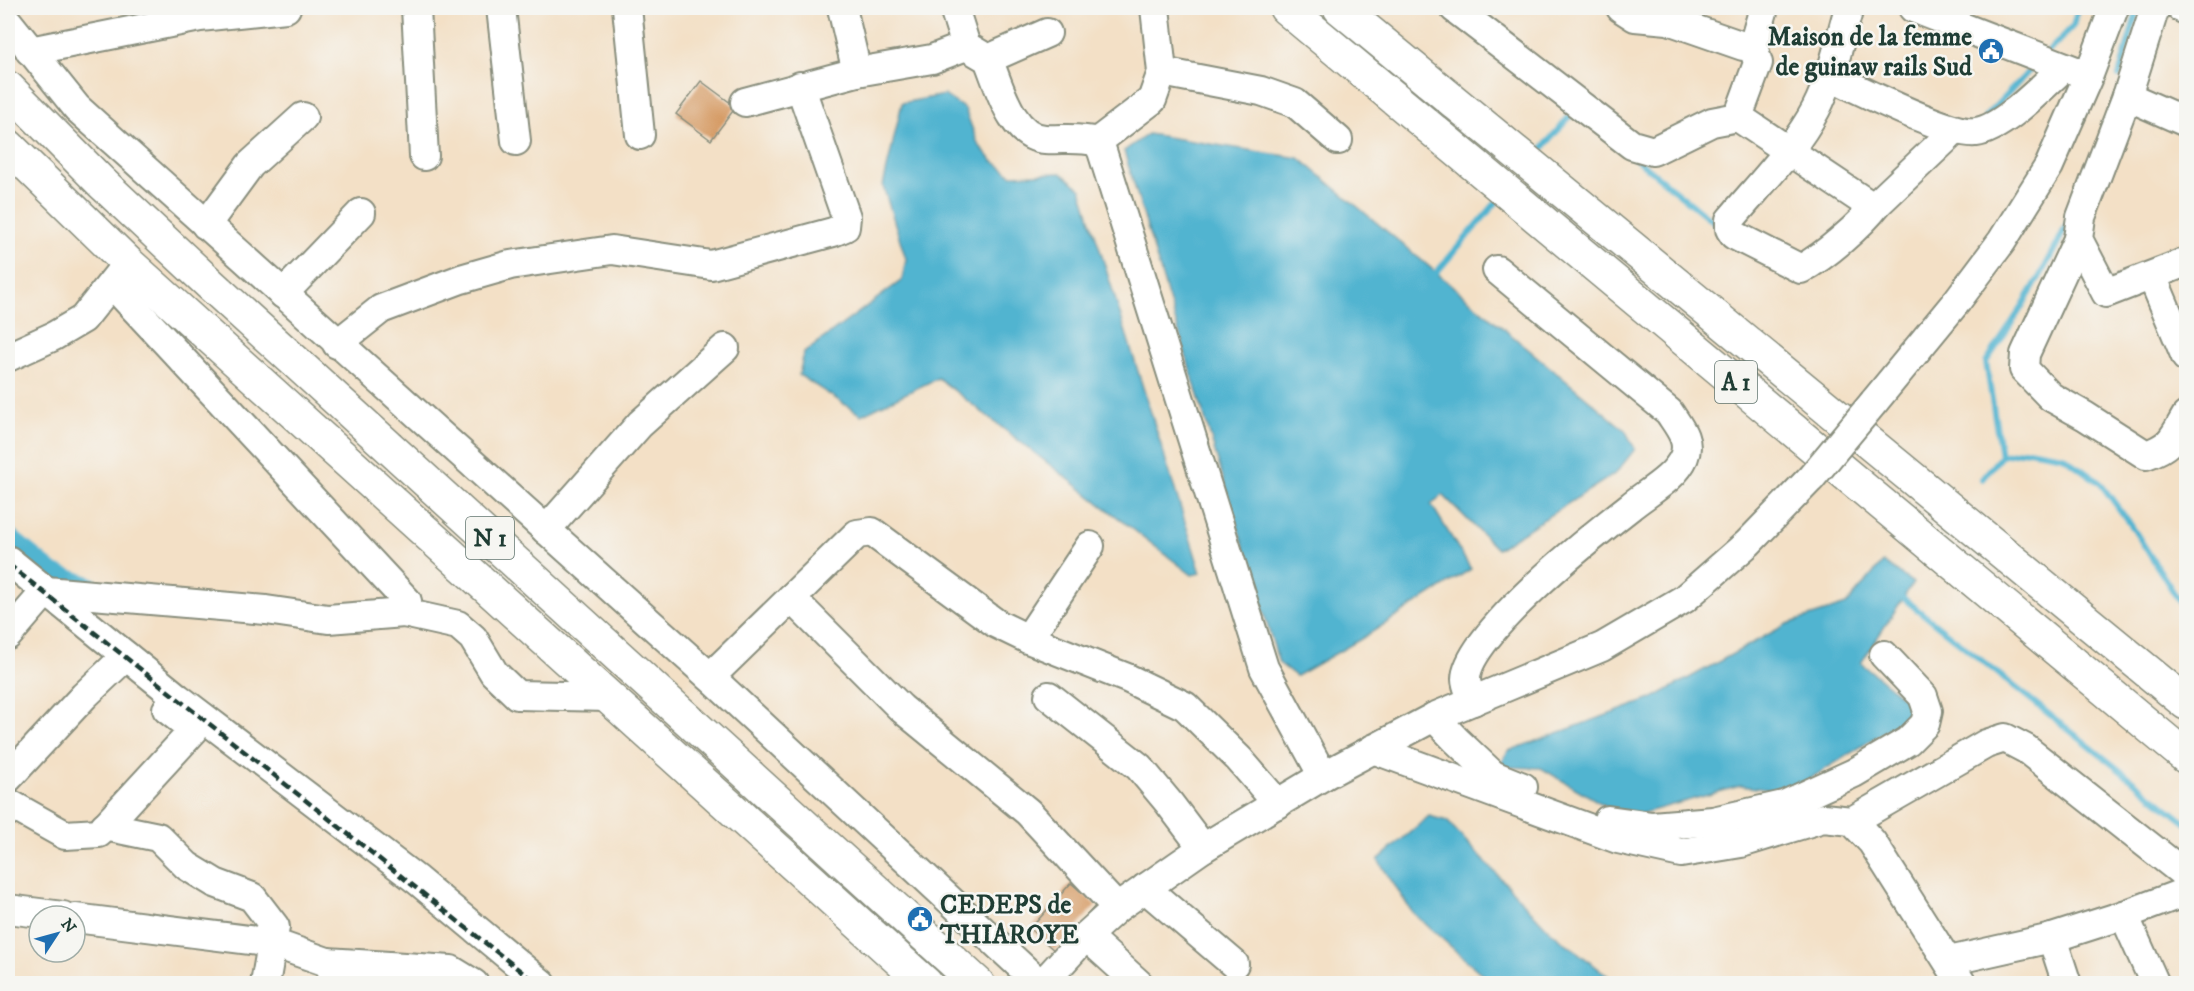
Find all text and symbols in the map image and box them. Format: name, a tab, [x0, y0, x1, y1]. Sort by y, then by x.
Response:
place label: Maison de la femme de guinaw rails Sud	[1768, 21, 1973, 84]
public building icon: Maison de la femme de guinaw rails Sud	[1976, 36, 2006, 66]
road number: A 1	[1715, 361, 1757, 403]
road number: N 1	[466, 517, 514, 559]
place label: CEDEPS de THIAROYE	[939, 889, 1079, 952]
north arrow	[27, 904, 87, 964]
public building icon: CEDEPS de THIAROYE	[905, 904, 935, 934]
text: N	[56, 915, 80, 937]

